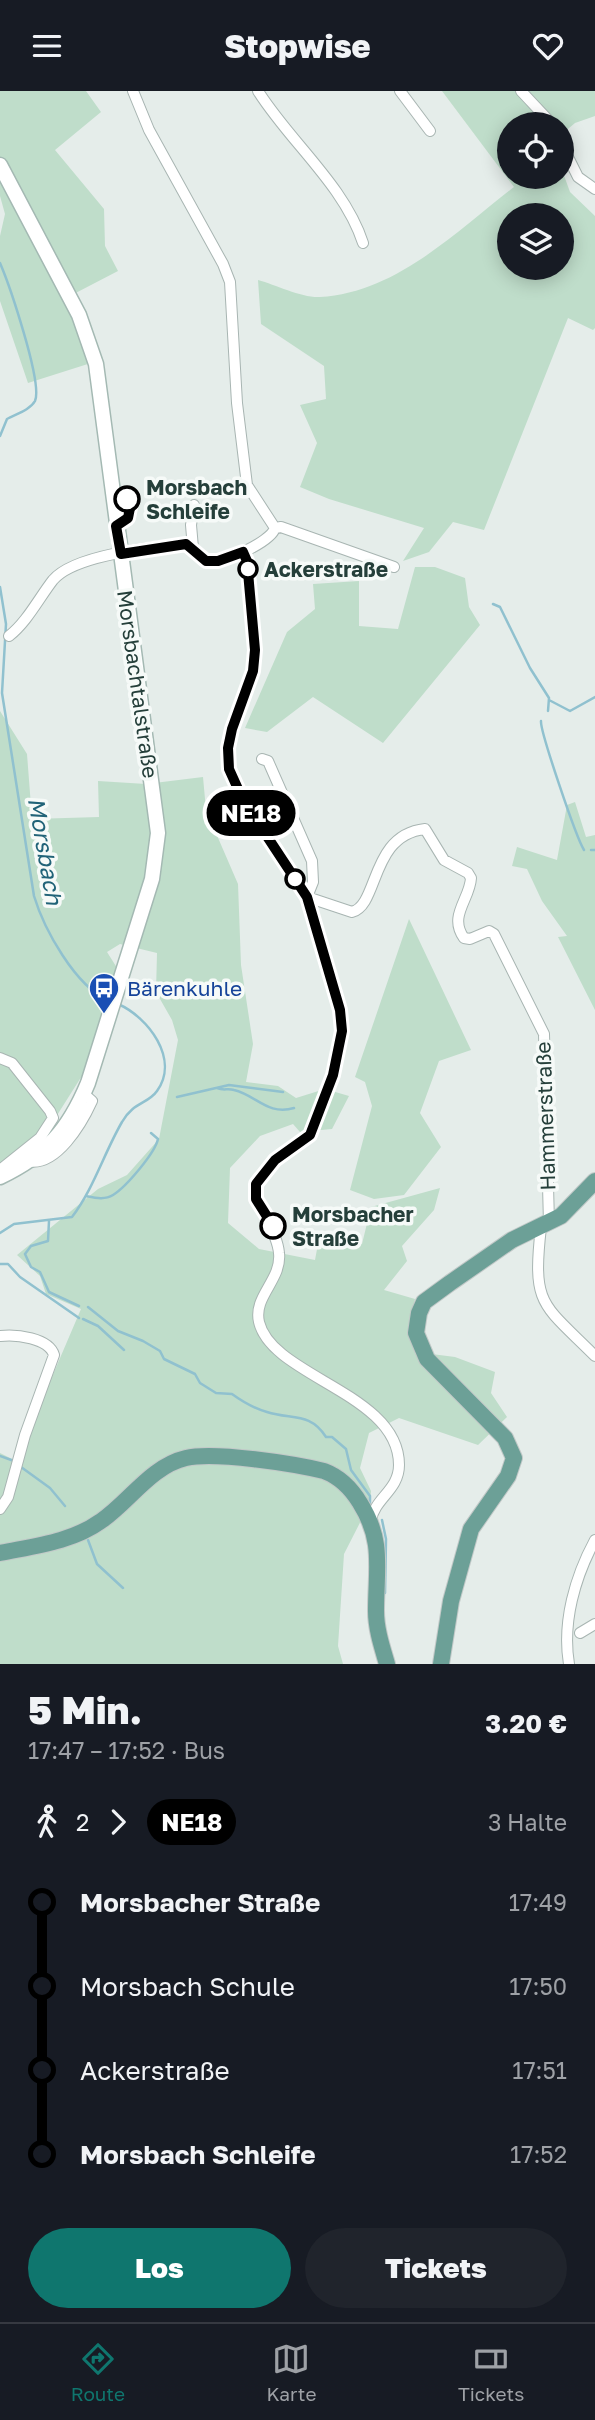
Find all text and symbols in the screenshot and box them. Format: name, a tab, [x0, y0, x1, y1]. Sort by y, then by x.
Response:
icon: menu	[28, 27, 66, 65]
text: Stopwise	[224, 27, 371, 65]
icon: heart	[529, 27, 567, 65]
map controls	[497, 112, 574, 280]
button: locate	[497, 112, 574, 189]
button: layers	[497, 203, 574, 280]
place label: Morsbach Schleife	[146, 474, 247, 524]
marker: Morsbach Schleife	[114, 486, 140, 512]
place label: Ackerstraße	[264, 556, 388, 582]
marker: Ackerstraße	[238, 559, 258, 579]
street label: Morsbachtalstraße	[112, 588, 164, 780]
line badge: NE18	[202, 790, 300, 836]
water label: Morsbach	[23, 795, 69, 908]
text: NE18	[221, 798, 281, 827]
unlabelled marker	[285, 869, 305, 889]
bus stop icon: Bärenkuhle	[87, 971, 121, 1015]
place label: Bärenkuhle	[127, 975, 242, 1001]
street label: Hammerstraße	[529, 1041, 561, 1191]
place label: Morsbacher Straße	[292, 1201, 414, 1251]
marker: Morsbacher Straße	[260, 1213, 286, 1239]
text: 5 Min.	[28, 1687, 142, 1732]
text: 3.20 €	[485, 1708, 567, 1739]
text: 17:47 – 17:52 · Bus	[28, 1736, 225, 1764]
icon: walk	[28, 1803, 66, 1841]
icon: forward	[99, 1803, 137, 1841]
text: NE18	[161, 1807, 222, 1836]
text: 2	[76, 1808, 89, 1836]
text: 3 Halte	[488, 1808, 567, 1836]
text: Morsbacher Straße	[80, 1887, 320, 1918]
text: 17:49	[509, 1888, 567, 1916]
text: Morsbach Schule	[80, 1971, 295, 2002]
text: 17:50	[509, 1972, 567, 2000]
text: Ackerstraße	[80, 2055, 230, 2086]
text: 17:51	[512, 2056, 567, 2084]
text: Morsbach Schleife	[80, 2139, 316, 2170]
text: 17:52	[510, 2140, 567, 2168]
button: Los	[28, 2228, 291, 2308]
button: Tickets	[305, 2228, 567, 2308]
tab: Route	[71, 2340, 125, 2405]
tab: Karte	[266, 2340, 317, 2405]
tab: Tickets	[458, 2340, 524, 2405]

